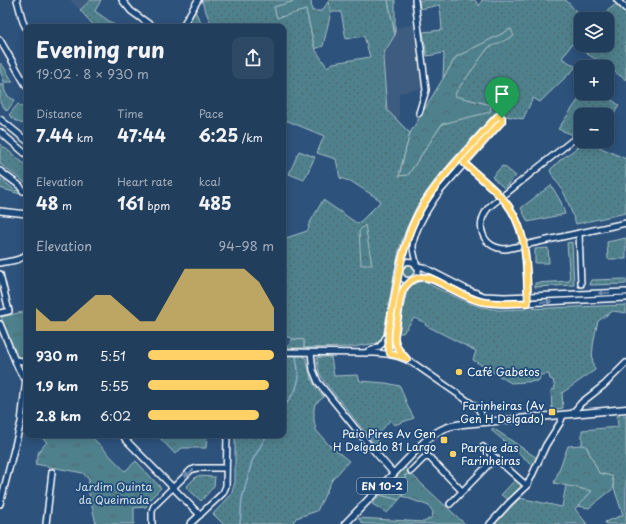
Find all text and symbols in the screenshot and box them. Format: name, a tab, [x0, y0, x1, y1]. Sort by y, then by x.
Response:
map controls	[574, 12, 614, 148]
button: layers	[574, 12, 614, 52]
text: Evening run	[36, 32, 165, 65]
button: share	[232, 37, 274, 79]
button: +	[574, 60, 614, 100]
text: 19:02 · 8 × 930 m	[36, 64, 149, 83]
pin	[485, 77, 519, 118]
icon: arrive	[491, 83, 513, 105]
text: Distance	[36, 105, 82, 122]
text: Time	[117, 105, 143, 122]
text: Pace	[199, 105, 223, 122]
button: −	[574, 108, 614, 148]
text: 7.44	[36, 122, 73, 148]
text: 47:44	[117, 122, 166, 148]
text: 6:25	[199, 122, 238, 148]
text: km	[73, 129, 93, 146]
text: /km	[238, 129, 263, 146]
text: Elevation	[36, 173, 83, 190]
text: Heart rate	[117, 173, 173, 190]
text: kcal	[199, 173, 221, 190]
text: 48	[36, 190, 58, 216]
text: 161	[117, 190, 144, 216]
text: 485	[199, 190, 232, 216]
text: m	[58, 197, 72, 214]
text: bpm	[144, 197, 170, 214]
text: Elevation	[36, 236, 92, 255]
text: 94–98 m	[219, 236, 274, 255]
one-way arrow	[598, 289, 610, 296]
one-way arrow	[540, 298, 552, 305]
text: 930 m	[36, 346, 78, 365]
text: 5:51	[100, 346, 126, 365]
place label: Café Gabetos	[467, 363, 539, 380]
marker: Café Gabetos	[454, 367, 464, 377]
text: 1.9 km	[36, 376, 78, 395]
text: 5:55	[100, 376, 129, 395]
place label: Farinheiras (Av Gen H Delgado)	[460, 397, 544, 427]
text: 2.8 km	[36, 406, 81, 425]
text: 6:02	[100, 406, 131, 425]
marker: Farinheiras (Av Gen H Delgado)	[547, 407, 557, 417]
place label: Paio Pires Av Gen H Delgado 81 Largo	[333, 425, 436, 455]
marker: Paio Pires Av Gen H Delgado 81 Largo	[439, 435, 449, 445]
place label: Parque das Farinheiras	[461, 439, 520, 469]
marker: Parque das Farinheiras	[448, 449, 458, 459]
one-way arrow	[184, 468, 194, 477]
park label: Jardim Quinta da Queimada	[76, 478, 153, 508]
road number: EN 10-2	[357, 478, 407, 494]

